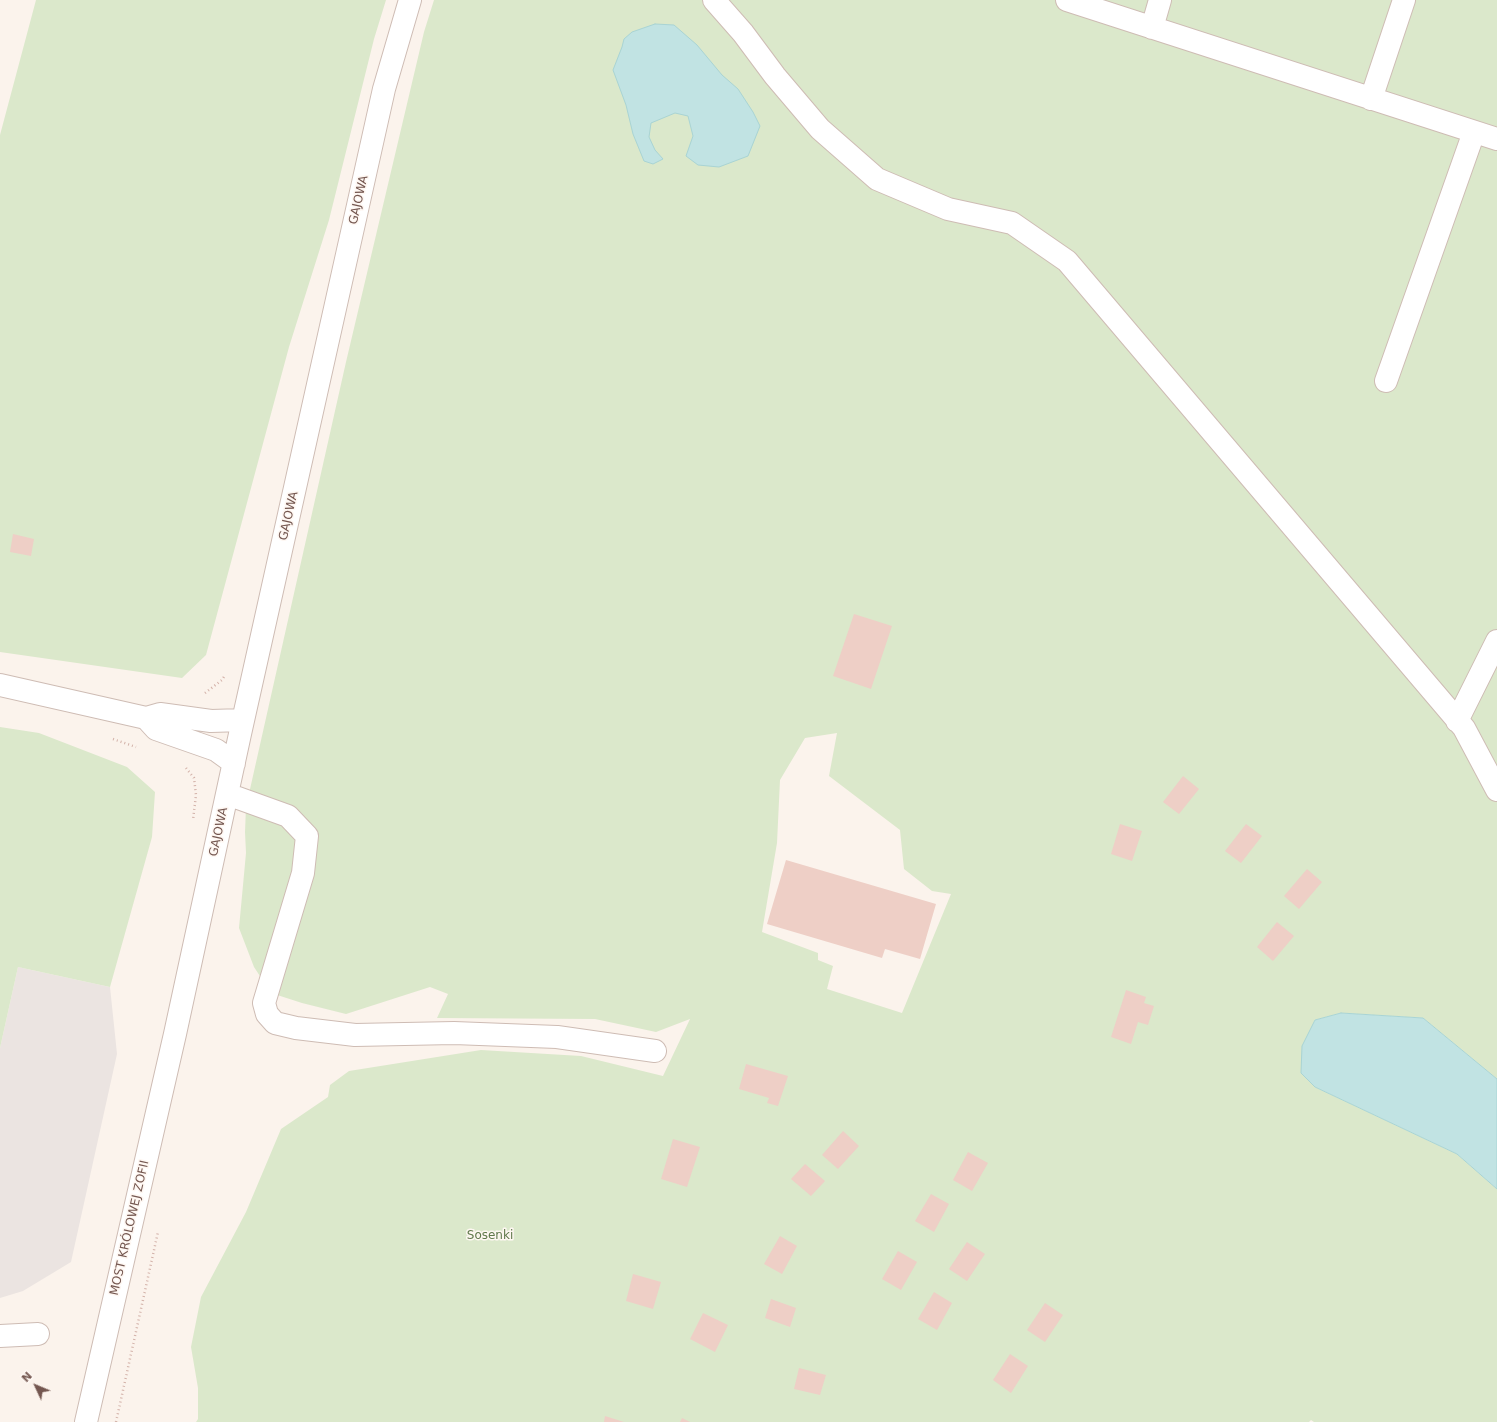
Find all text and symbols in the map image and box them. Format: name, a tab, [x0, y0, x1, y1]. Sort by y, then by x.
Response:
street label: GAJOWA	[346, 174, 372, 226]
street label: GAJOWA	[276, 490, 302, 542]
street label: GAJOWA	[207, 806, 231, 858]
street label: MOST KRÓLOWEJ ZOFII	[107, 1159, 153, 1297]
park label: Sosenki	[467, 1229, 513, 1243]
north arrow	[16, 1366, 56, 1406]
text: N	[19, 1369, 35, 1385]

